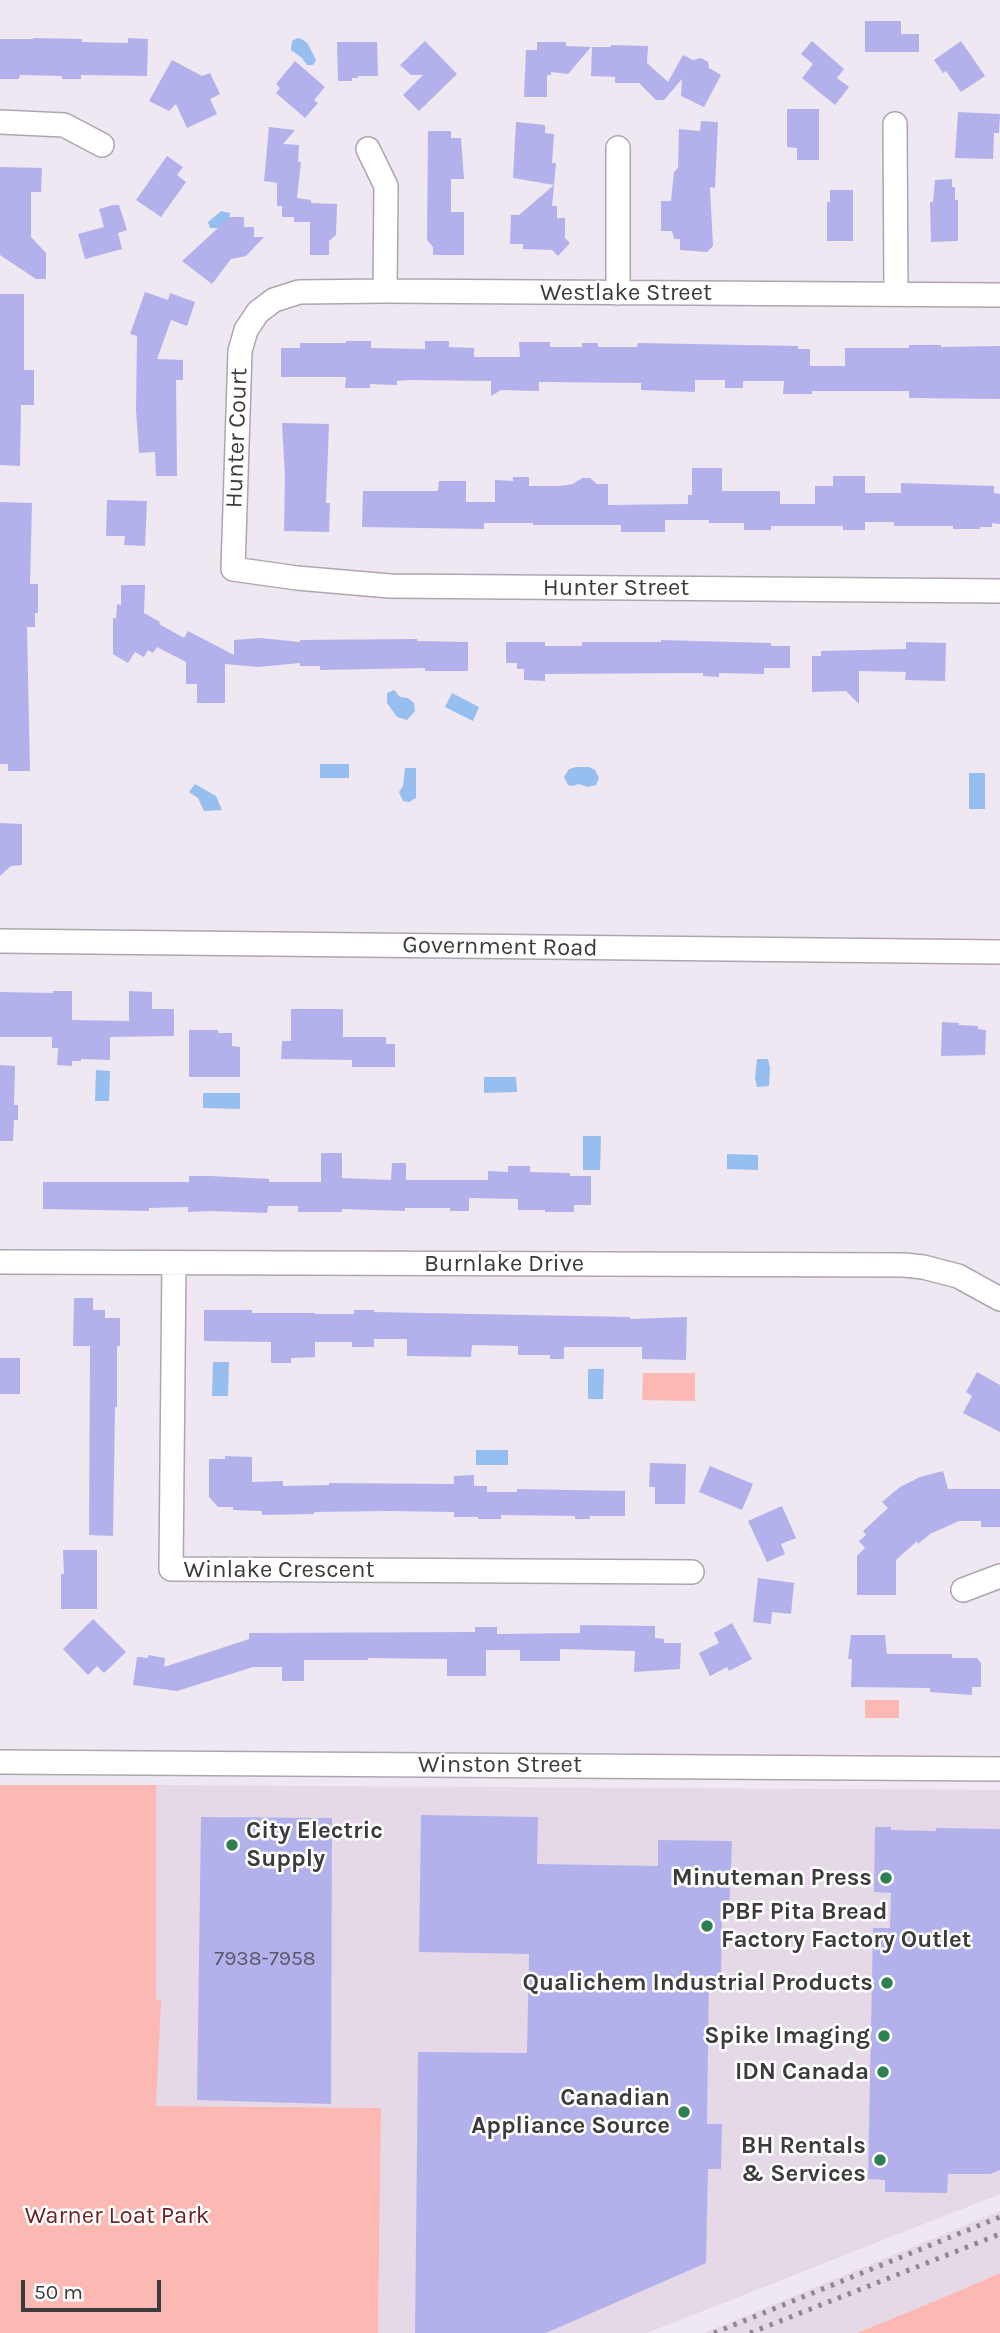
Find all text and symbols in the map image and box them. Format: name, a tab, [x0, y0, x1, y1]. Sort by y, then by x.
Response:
street label: Westlake Street	[540, 279, 712, 307]
street label: Hunter Court	[220, 367, 254, 509]
street label: Hunter Street	[543, 574, 689, 602]
street label: Government Road	[402, 931, 598, 963]
street label: Burnlake Drive	[424, 1250, 584, 1278]
street label: Winlake Crescent	[183, 1556, 375, 1584]
street label: Winston Street	[418, 1751, 582, 1779]
place label: City Electric Supply	[246, 1817, 383, 1873]
marker: City Electric Supply	[224, 1837, 240, 1853]
place label: Minuteman Press	[672, 1864, 872, 1892]
marker: Minuteman Press	[878, 1870, 894, 1886]
place label: PBF Pita Bread Factory Factory Outlet	[721, 1898, 971, 1954]
marker: PBF Pita Bread Factory Factory Outlet	[699, 1918, 715, 1934]
house number: 7938-7958	[214, 1946, 316, 1972]
place label: Qualichem Industrial Products	[523, 1969, 873, 1997]
marker: Qualichem Industrial Products	[879, 1975, 895, 1991]
place label: Spike Imaging	[704, 2022, 870, 2050]
marker: Spike Imaging	[876, 2028, 892, 2044]
place label: IDN Canada	[735, 2058, 869, 2086]
marker: IDN Canada	[875, 2064, 891, 2080]
place label: Canadian Appliance Source	[471, 2084, 670, 2140]
marker: Canadian Appliance Source	[676, 2104, 692, 2120]
place label: BH Rentals & Services	[741, 2132, 866, 2188]
marker: BH Rentals & Services	[872, 2152, 888, 2168]
park label: Warner Loat Park	[25, 2202, 209, 2230]
scale bar	[24, 2266, 164, 2310]
text: 50 m	[34, 2280, 83, 2304]

